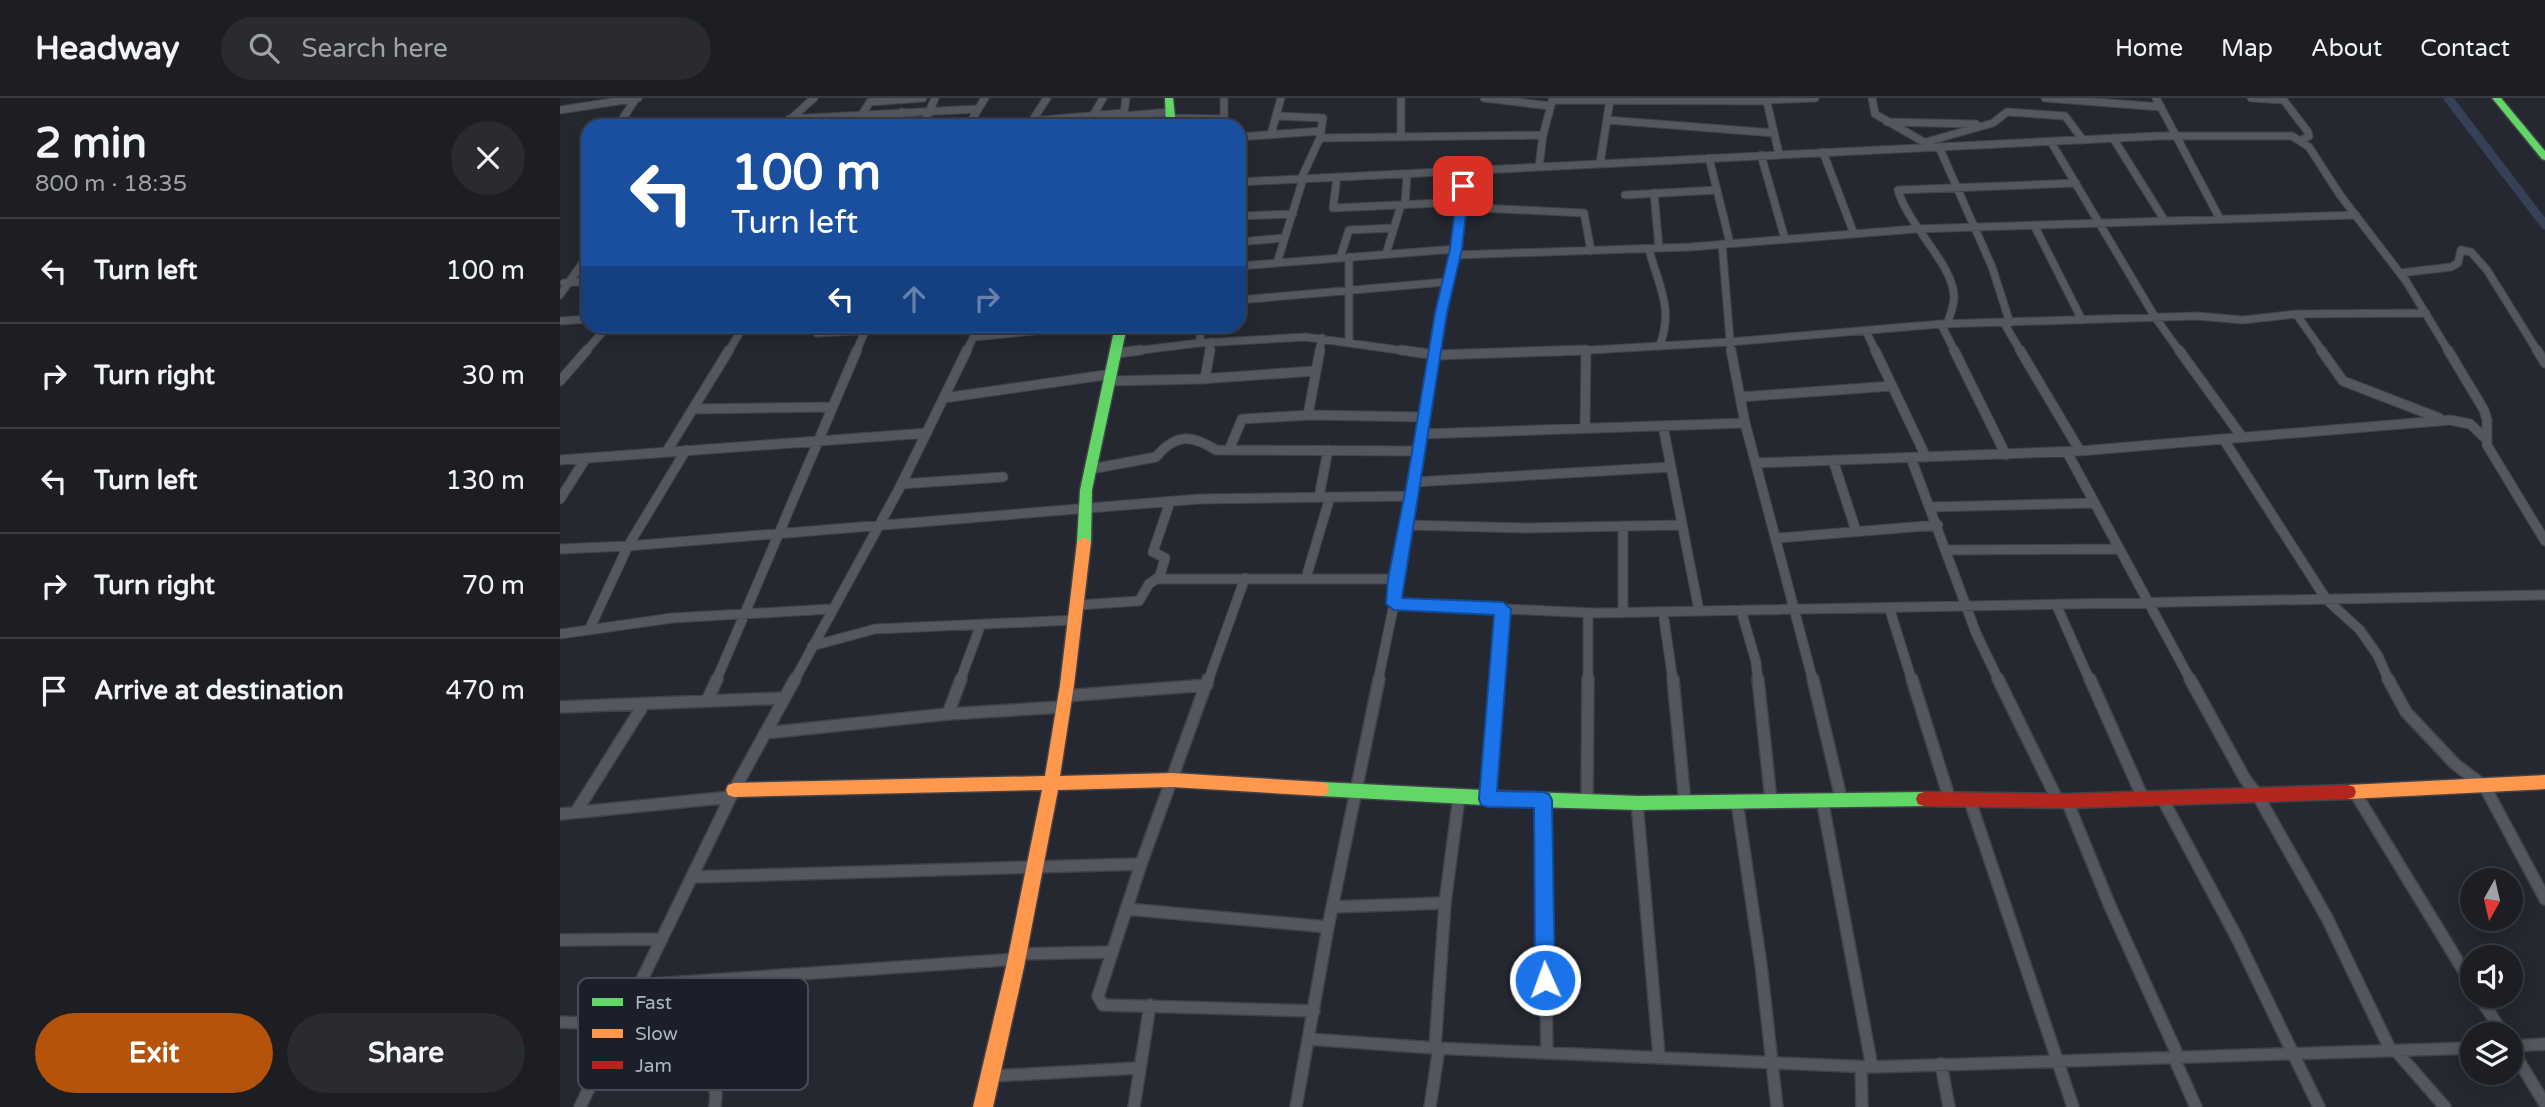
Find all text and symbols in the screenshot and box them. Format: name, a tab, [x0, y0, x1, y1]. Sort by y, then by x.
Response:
search box	[221, 17, 711, 80]
text: Headway	[35, 29, 179, 68]
icon: search	[245, 29, 283, 67]
text: Search here	[301, 33, 448, 64]
text: Home	[2115, 34, 2183, 63]
text: Map	[2221, 34, 2273, 63]
text: About	[2311, 34, 2382, 63]
text: Contact	[2420, 34, 2510, 63]
text: 2 min	[35, 118, 147, 169]
button: close	[451, 121, 525, 195]
text: 100 m	[731, 144, 881, 203]
icon: left	[616, 147, 707, 238]
pin	[1433, 156, 1493, 216]
icon: arrive	[1444, 167, 1482, 205]
text: 800 m · 18:35	[35, 170, 187, 198]
text: Turn left	[731, 204, 858, 242]
icon: left	[35, 252, 73, 290]
text: Turn left	[94, 255, 197, 286]
text: 100 m	[445, 255, 525, 286]
icon: left	[822, 280, 860, 318]
icon: ahead	[895, 280, 933, 318]
icon: right	[968, 280, 1006, 318]
icon: right	[35, 357, 73, 395]
text: Turn right	[94, 360, 215, 391]
text: 30 m	[462, 360, 525, 391]
icon: left	[35, 462, 73, 500]
text: Turn left	[94, 465, 197, 496]
text: 130 m	[445, 465, 525, 496]
icon: right	[35, 567, 73, 605]
text: Turn right	[94, 570, 215, 601]
text: 70 m	[462, 570, 525, 601]
icon: arrive	[35, 672, 73, 710]
text: Arrive at destination	[94, 675, 344, 706]
text: 470 m	[445, 675, 525, 706]
north arrow	[2460, 868, 2524, 931]
map controls	[2460, 868, 2523, 1085]
position arrow	[1508, 943, 1582, 1017]
button: sound	[2460, 945, 2523, 1008]
legend	[578, 978, 808, 1090]
text: Fast	[635, 992, 672, 1014]
button: Exit	[35, 1013, 273, 1093]
button: Share	[287, 1013, 525, 1093]
button: layers	[2460, 1022, 2523, 1085]
text: Slow	[635, 1023, 678, 1045]
text: Jam	[635, 1055, 672, 1077]

